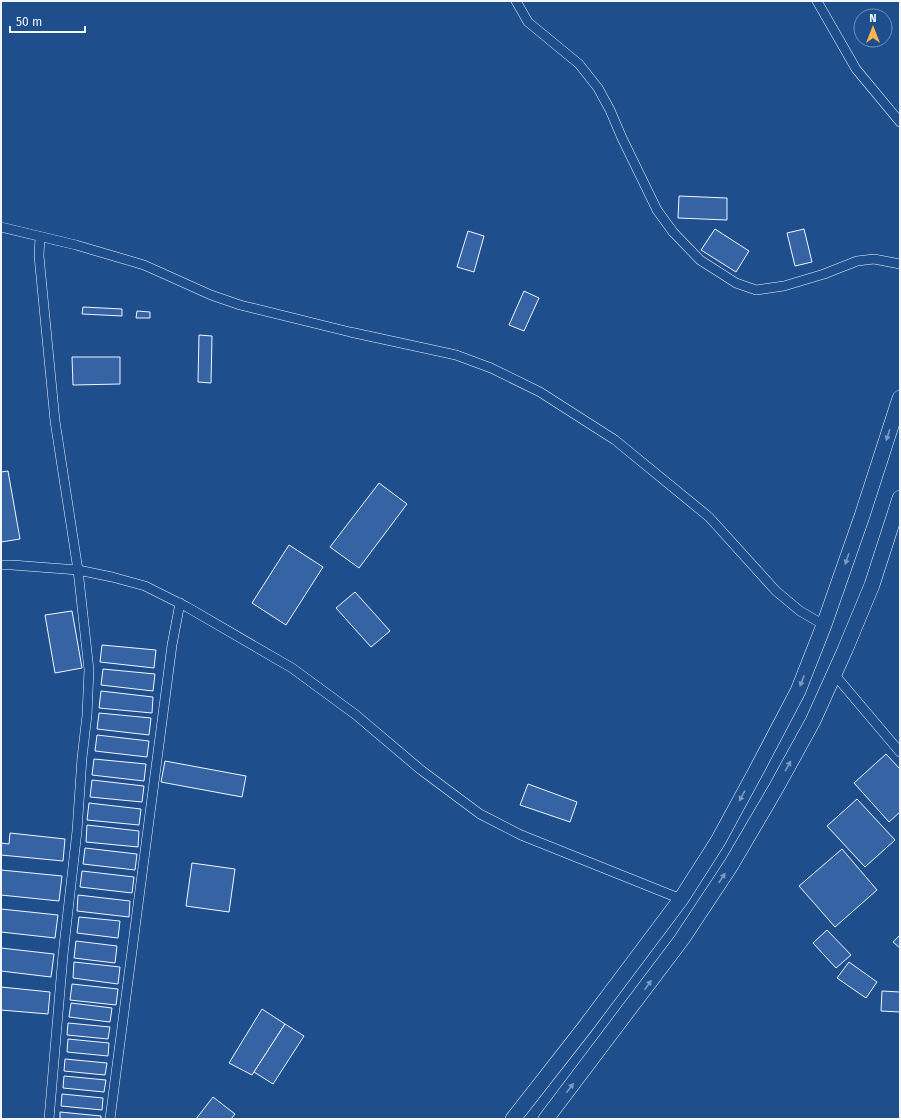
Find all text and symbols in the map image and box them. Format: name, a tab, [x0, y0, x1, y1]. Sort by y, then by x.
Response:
scale bar	[10, 8, 85, 34]
north arrow	[853, 8, 893, 48]
text: N	[869, 12, 877, 25]
text: 50 m	[16, 15, 42, 29]
one-way arrow	[885, 430, 891, 442]
one-way arrow	[844, 553, 850, 565]
one-way arrow	[799, 675, 805, 687]
one-way arrow	[785, 760, 791, 772]
one-way arrow	[739, 790, 746, 802]
one-way arrow	[718, 873, 726, 883]
one-way arrow	[644, 979, 652, 990]
one-way arrow	[565, 1083, 573, 1093]

